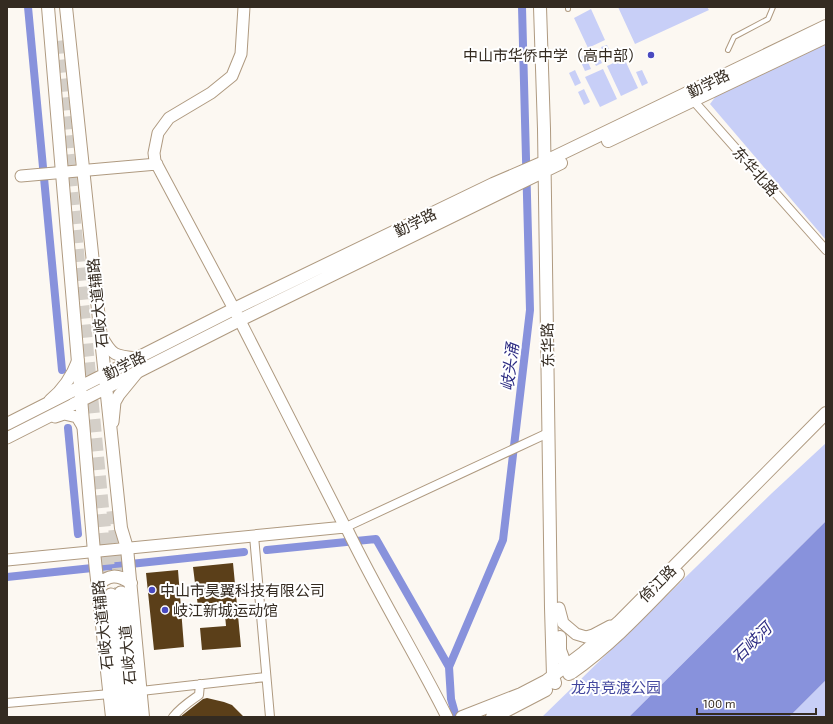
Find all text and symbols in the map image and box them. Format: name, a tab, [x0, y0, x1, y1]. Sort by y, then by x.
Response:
place label: 中山市华侨中学（高中部）	[463, 46, 643, 64]
marker: 中山市华侨中学（高中部）	[646, 50, 656, 60]
street label: 勤学路	[684, 65, 732, 101]
street label: 东华北路	[729, 143, 783, 199]
street label: 勤学路	[391, 204, 439, 240]
street label: 石岐大道辅路	[83, 257, 111, 349]
street label: 东华路	[538, 322, 556, 368]
water label: 岐头涌	[497, 340, 522, 392]
street label: 勤学路	[100, 347, 148, 383]
street label: 倚江路	[635, 561, 679, 605]
street label: 石岐大道辅路	[88, 579, 116, 671]
place label: 中山市昊翼科技有限公司	[160, 581, 325, 599]
marker: 中山市昊翼科技有限公司	[147, 585, 157, 595]
place label: 岐江新城运动馆	[173, 601, 278, 619]
marker: 岐江新城运动馆	[160, 605, 170, 615]
water label: 石岐河	[727, 616, 777, 666]
street label: 石岐大道	[115, 624, 139, 686]
park label: 龙舟竞渡公园	[571, 678, 661, 696]
scale bar	[697, 690, 816, 716]
text: 100 m	[703, 696, 735, 710]

